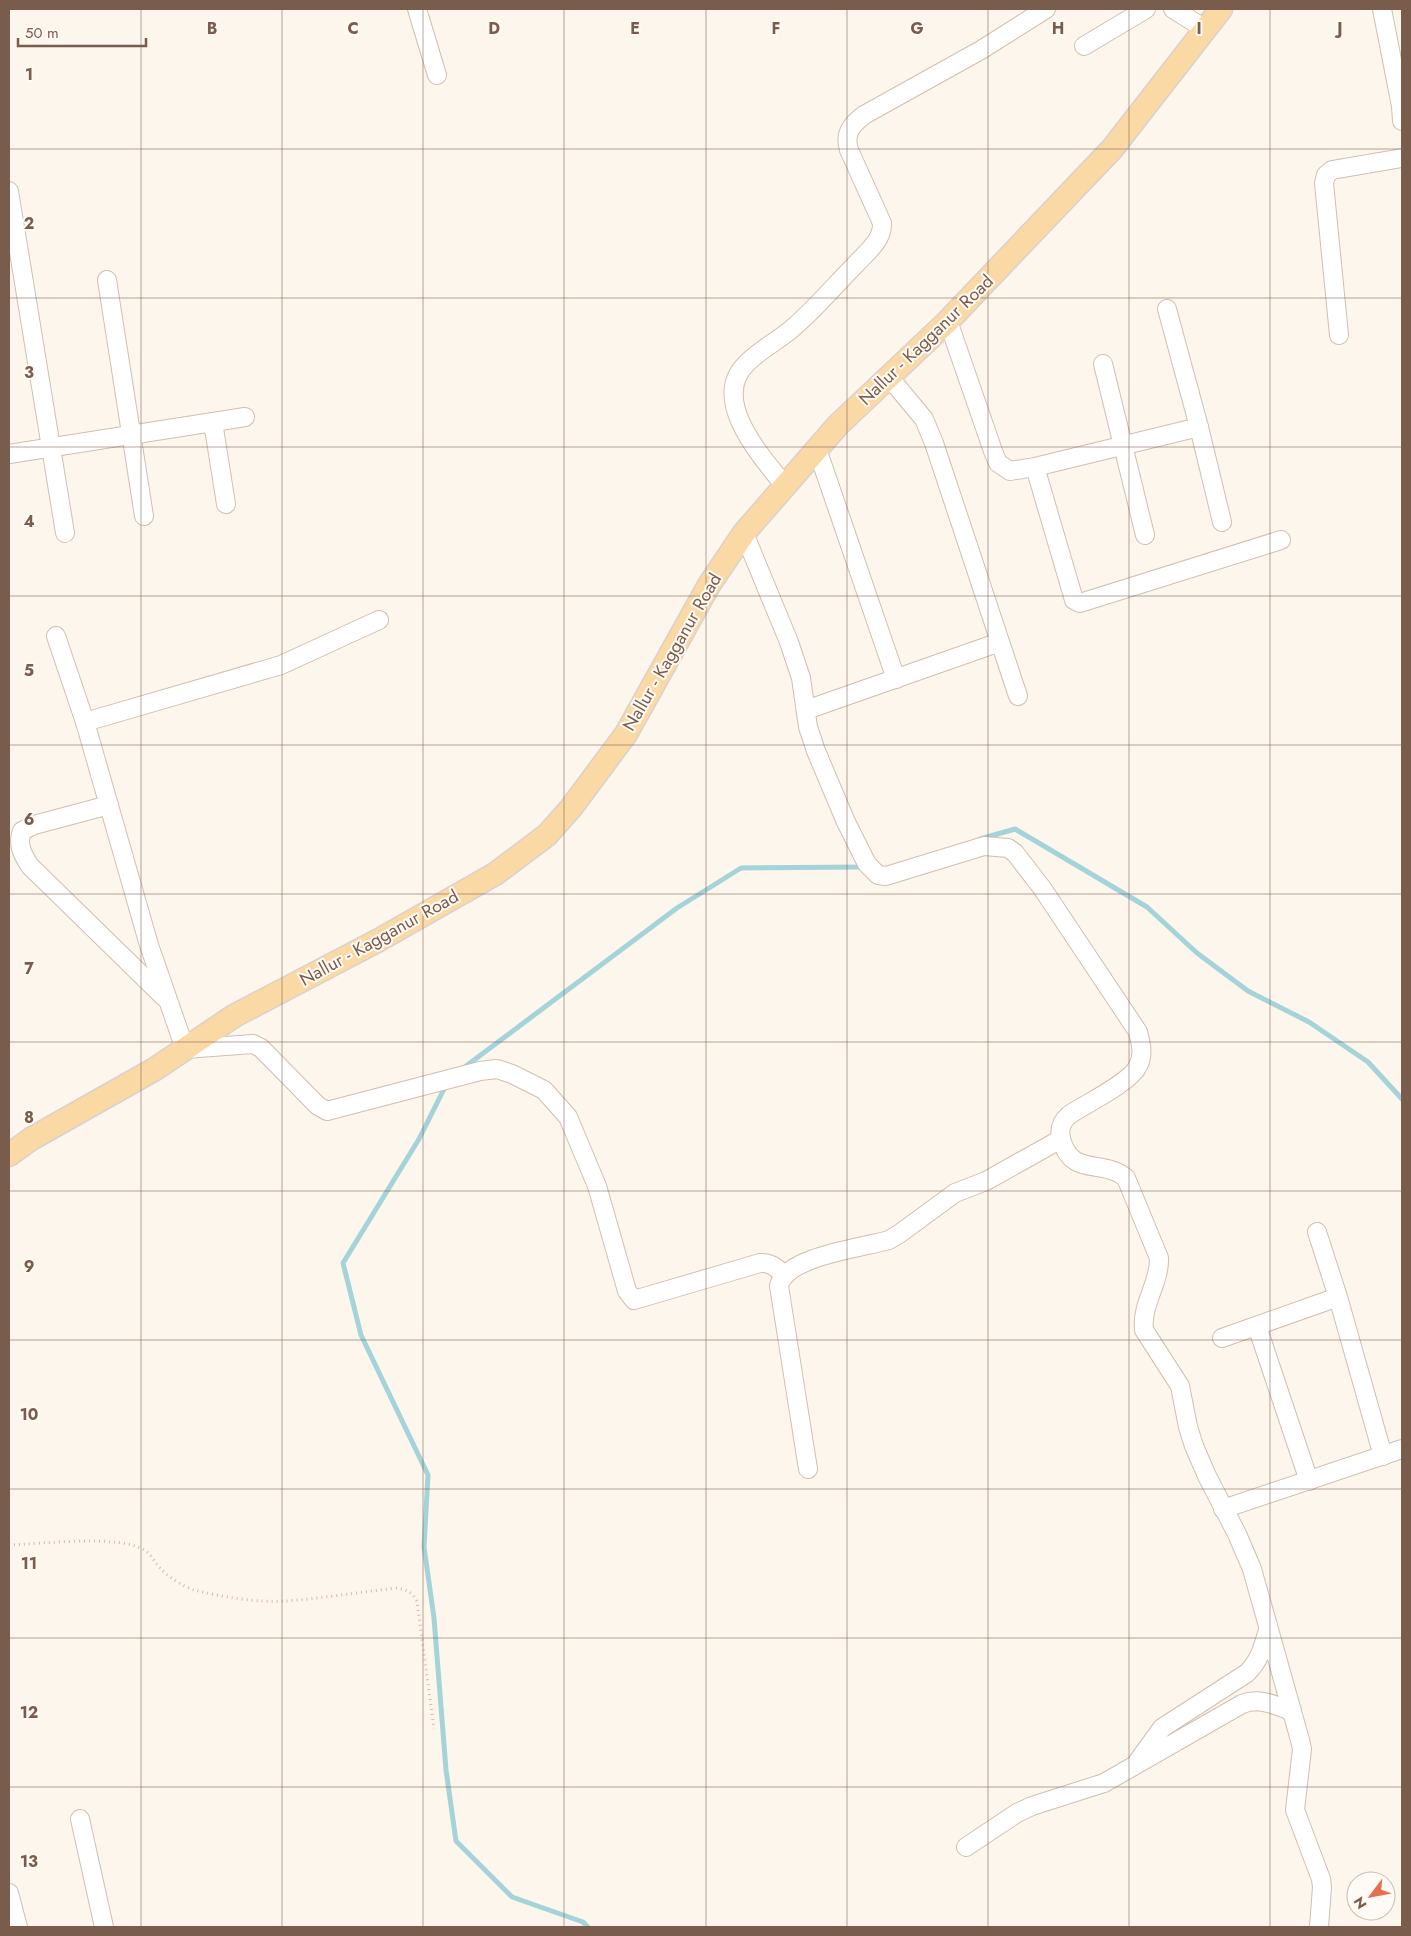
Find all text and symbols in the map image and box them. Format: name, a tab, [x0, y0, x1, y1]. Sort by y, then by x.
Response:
scale bar	[18, 15, 145, 47]
text: B	[207, 17, 217, 40]
text: C	[347, 17, 359, 40]
text: D	[488, 17, 500, 40]
text: E	[630, 17, 640, 40]
text: F	[772, 17, 780, 40]
text: G	[910, 17, 924, 40]
text: H	[1052, 17, 1064, 40]
text: I	[1196, 17, 1202, 40]
text: J	[1334, 17, 1343, 40]
text: 50 m	[25, 22, 59, 44]
text: 1	[25, 63, 33, 86]
text: 2	[24, 212, 34, 235]
street label: Nallur - Kagganur Road	[853, 269, 999, 411]
text: 3	[24, 361, 34, 384]
text: 4	[23, 510, 35, 533]
street label: Nallur - Kagganur Road	[616, 568, 728, 736]
text: 5	[24, 659, 34, 682]
text: 6	[24, 808, 34, 831]
street label: Nallur - Kagganur Road	[295, 883, 463, 993]
text: 7	[24, 957, 34, 980]
text: 8	[24, 1106, 34, 1129]
text: 9	[24, 1255, 34, 1278]
text: 10	[20, 1403, 38, 1426]
text: 11	[21, 1552, 37, 1575]
text: 12	[20, 1701, 38, 1724]
text: 13	[20, 1850, 38, 1873]
north arrow	[1346, 1871, 1396, 1921]
text: N	[1349, 1893, 1371, 1913]

